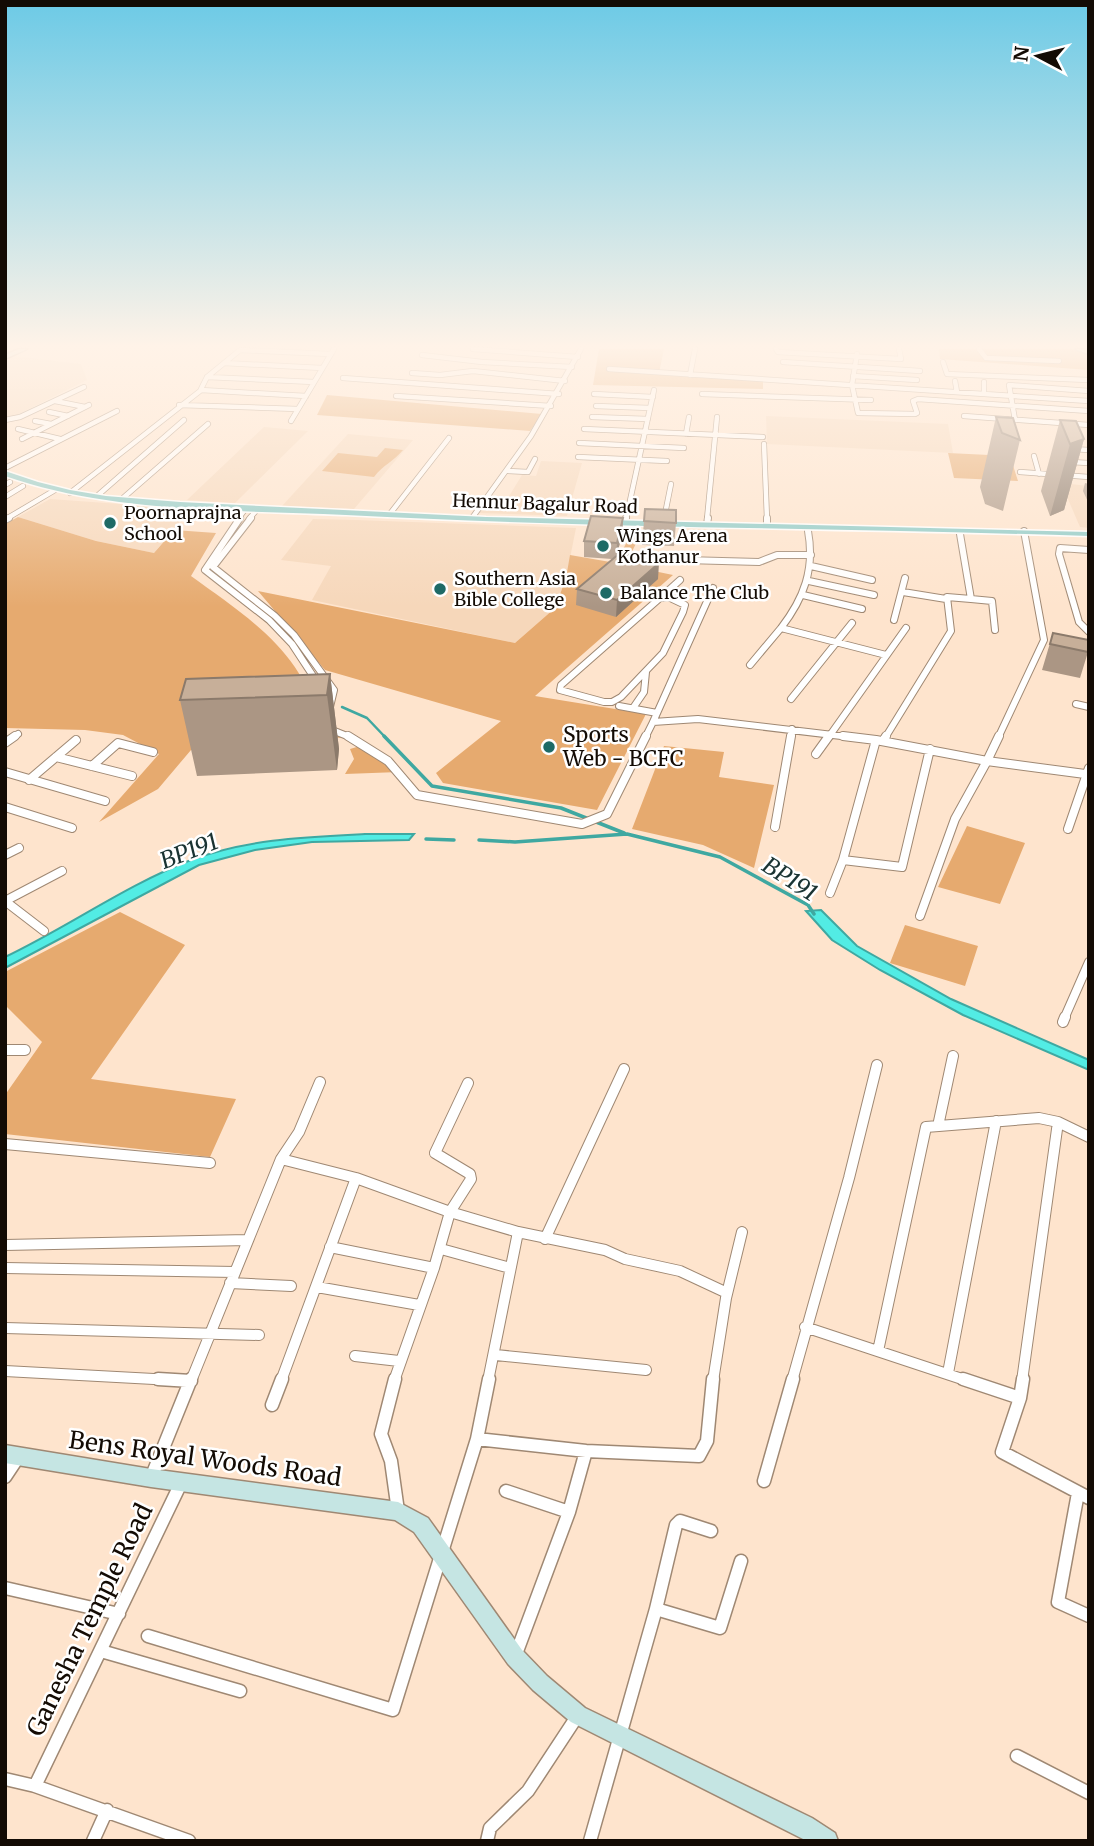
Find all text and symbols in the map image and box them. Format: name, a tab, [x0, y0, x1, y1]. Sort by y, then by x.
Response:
north arrow	[1003, 21, 1073, 91]
text: N	[1008, 45, 1034, 63]
street label: Hennur Bagalur Road	[452, 489, 638, 518]
place label: Poornaprajna School	[124, 501, 242, 545]
marker: Poornaprajna School	[102, 515, 118, 531]
place label: Wings Arena Kothanur	[616, 524, 728, 568]
marker: Wings Arena Kothanur	[595, 538, 611, 554]
place label: Southern Asia Bible College	[454, 567, 576, 611]
marker: Southern Asia Bible College	[432, 581, 448, 597]
place label: Balance The Club	[620, 581, 769, 604]
marker: Balance The Club	[598, 585, 614, 601]
place label: Sports Web - BCFC	[562, 721, 683, 772]
marker: Sports Web - BCFC	[541, 739, 557, 755]
water label: BP191	[156, 826, 222, 875]
water label: BP191	[757, 850, 823, 907]
street label: Bens Royal Woods Road	[67, 1424, 343, 1493]
street label: Ganesha Temple Road	[20, 1498, 159, 1741]

